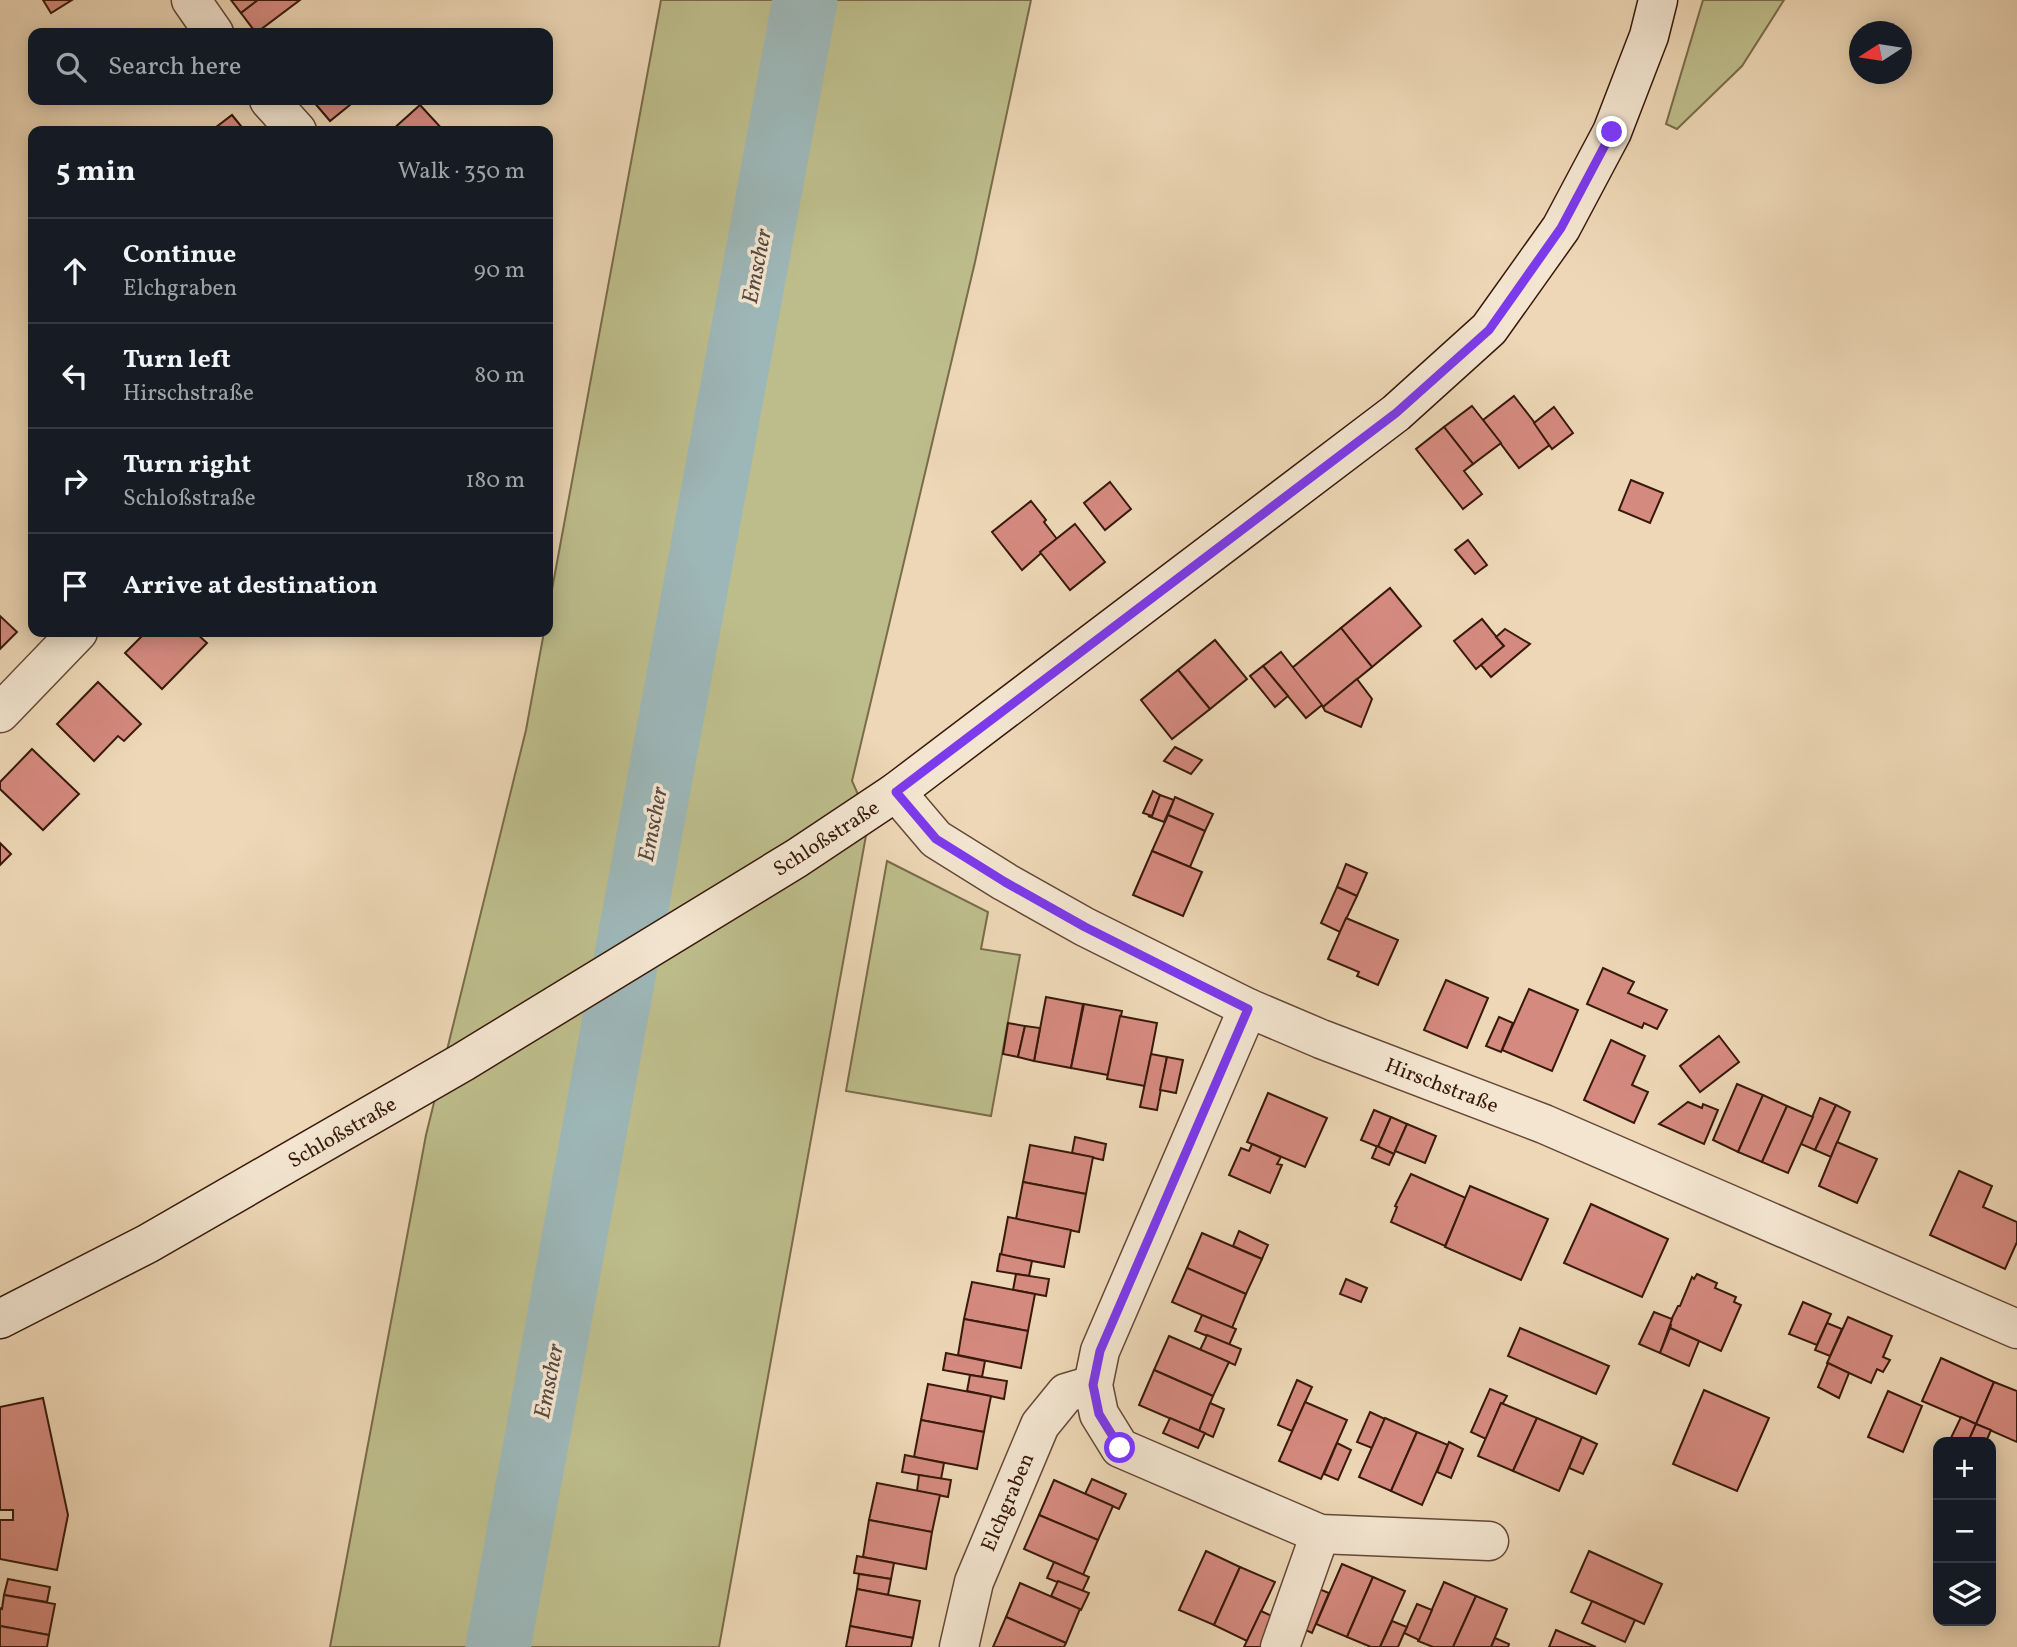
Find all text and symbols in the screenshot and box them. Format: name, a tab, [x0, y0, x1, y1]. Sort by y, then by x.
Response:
north arrow	[1849, 21, 1912, 84]
search box	[28, 28, 553, 105]
icon: search	[52, 48, 90, 86]
text: Search here	[108, 49, 241, 85]
route end	[1596, 116, 1627, 147]
text: 5 min	[56, 151, 136, 193]
text: Walk · 350 m	[398, 156, 525, 188]
water label: Emscher	[735, 226, 781, 307]
text: Continue	[123, 237, 236, 273]
icon: ahead	[56, 252, 94, 290]
text: 90 m	[474, 255, 525, 287]
text: Elchgraben	[123, 273, 237, 305]
text: Turn left	[123, 342, 231, 378]
icon: left	[56, 357, 94, 395]
text: 80 m	[475, 360, 525, 392]
text: Hirschstraße	[123, 378, 254, 410]
text: Turn right	[123, 447, 251, 483]
icon: right	[56, 462, 94, 500]
text: 180 m	[466, 465, 525, 497]
text: Schloßstraße	[123, 483, 256, 515]
icon: arrive	[56, 567, 94, 605]
text: Arrive at destination	[123, 568, 378, 604]
water label: Emscher	[631, 784, 677, 865]
street label: Schloßstraße	[768, 794, 886, 884]
street label: Hirschstraße	[1381, 1051, 1502, 1121]
street label: Schloßstraße	[283, 1090, 402, 1176]
water label: Emscher	[527, 1341, 573, 1422]
route start	[1104, 1432, 1135, 1463]
map controls	[1933, 1437, 1996, 1626]
button: +	[1933, 1437, 1996, 1500]
street label: Elchgraben	[975, 1449, 1042, 1556]
button: −	[1933, 1500, 1996, 1563]
button: layers	[1933, 1563, 1996, 1626]

